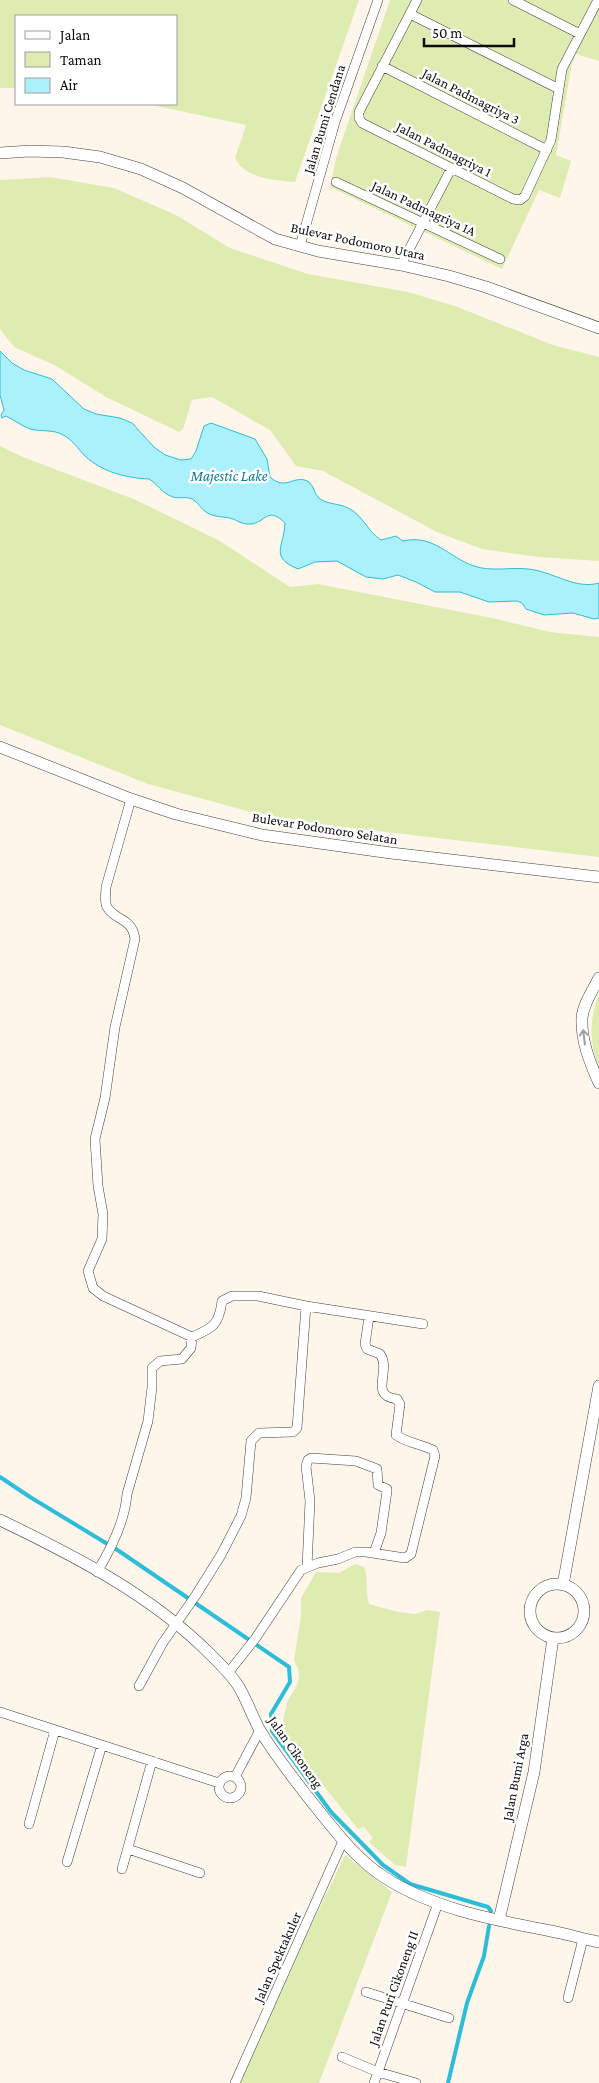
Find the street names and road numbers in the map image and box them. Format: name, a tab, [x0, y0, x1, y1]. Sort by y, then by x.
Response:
street label: Jalan Bumi Cendana	[299, 62, 348, 177]
street label: Jalan Padmagriya 3	[418, 64, 522, 127]
street label: Jalan Padmagriya 1	[392, 117, 495, 180]
street label: Jalan Padmagriya 1A	[368, 176, 479, 239]
street label: Bulevar Podomoro Utara	[289, 219, 427, 263]
street label: Bulevar Podomoro Selatan	[251, 809, 399, 847]
street label: Jalan Cikoneng	[264, 1711, 327, 1791]
street label: Jalan Bumi Arga	[498, 1731, 531, 1824]
street label: Jalan Spektakuler	[249, 1909, 304, 2007]
street label: Jalan Puri Cikoneng II	[364, 1928, 421, 2050]

